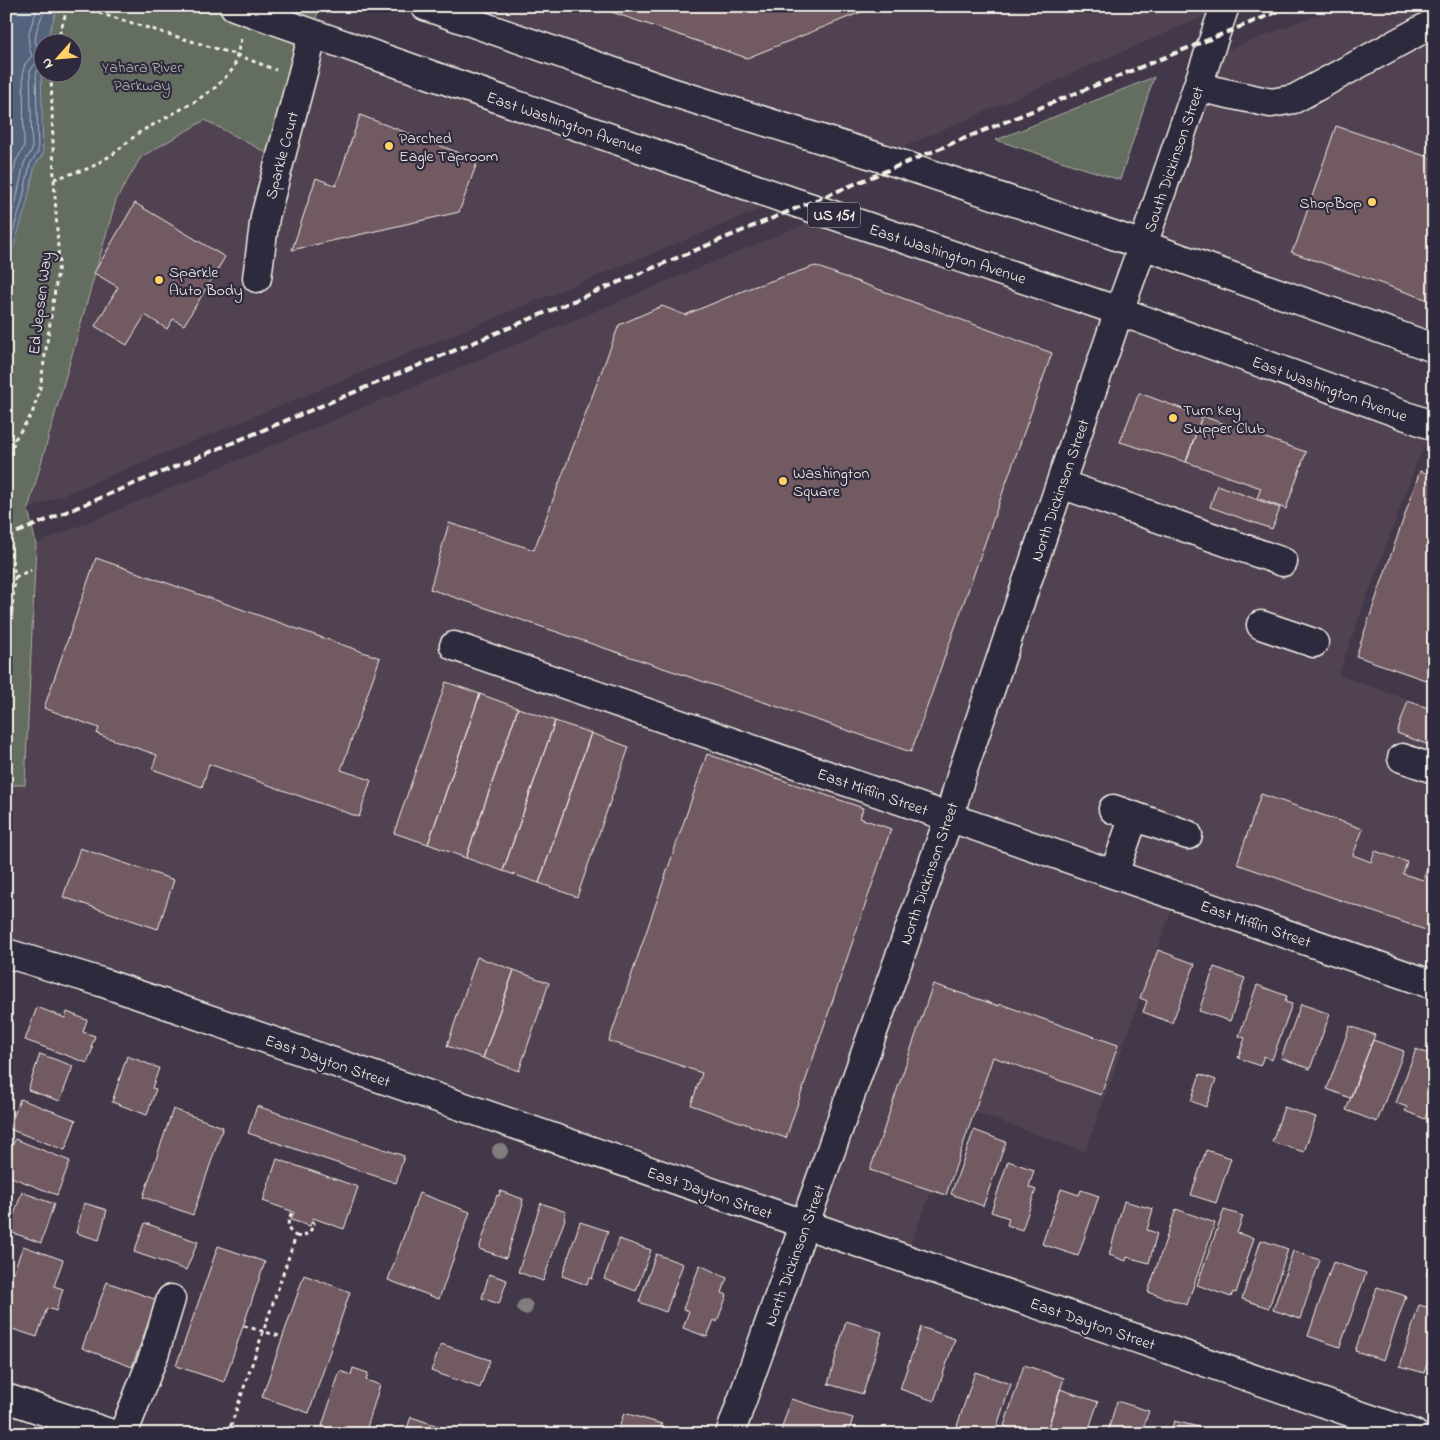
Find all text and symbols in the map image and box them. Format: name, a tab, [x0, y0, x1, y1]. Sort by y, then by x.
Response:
north arrow	[32, 32, 82, 82]
text: N	[36, 54, 59, 72]
park label: Yahara River Parkway	[102, 56, 182, 98]
street label: South Dickinson Street	[1139, 83, 1211, 236]
street label: East Washington Avenue	[483, 86, 647, 162]
street label: Sparkle Court	[260, 108, 306, 202]
place label: Parched Eagle Taproom	[399, 127, 498, 169]
marker: Parched Eagle Taproom	[383, 140, 395, 152]
place label: ShopBop	[1299, 192, 1362, 216]
marker: ShopBop	[1366, 196, 1378, 208]
road number: US 151	[808, 202, 860, 228]
street label: East Washington Avenue	[866, 218, 1030, 292]
street label: Ed Jepsen Way	[23, 250, 59, 356]
place label: Sparkle Auto Body	[169, 261, 243, 303]
marker: Sparkle Auto Body	[153, 274, 165, 286]
street label: East Washington Avenue	[1248, 351, 1411, 429]
place label: Turn Key Supper Club	[1183, 399, 1265, 441]
marker: Turn Key Supper Club	[1167, 412, 1179, 424]
street label: North Dickinson Street	[1025, 416, 1097, 565]
place label: Washington Square	[793, 462, 869, 504]
marker: Washington Square	[777, 475, 789, 487]
street label: East Mifflin Street	[814, 763, 932, 823]
street label: North Dickinson Street	[894, 799, 966, 948]
street label: East Mifflin Street	[1197, 895, 1315, 955]
street label: East Dayton Street	[261, 1029, 394, 1095]
street label: East Dayton Street	[643, 1161, 776, 1227]
street label: North Dickinson Street	[759, 1181, 833, 1330]
street label: East Dayton Street	[1026, 1292, 1159, 1358]

